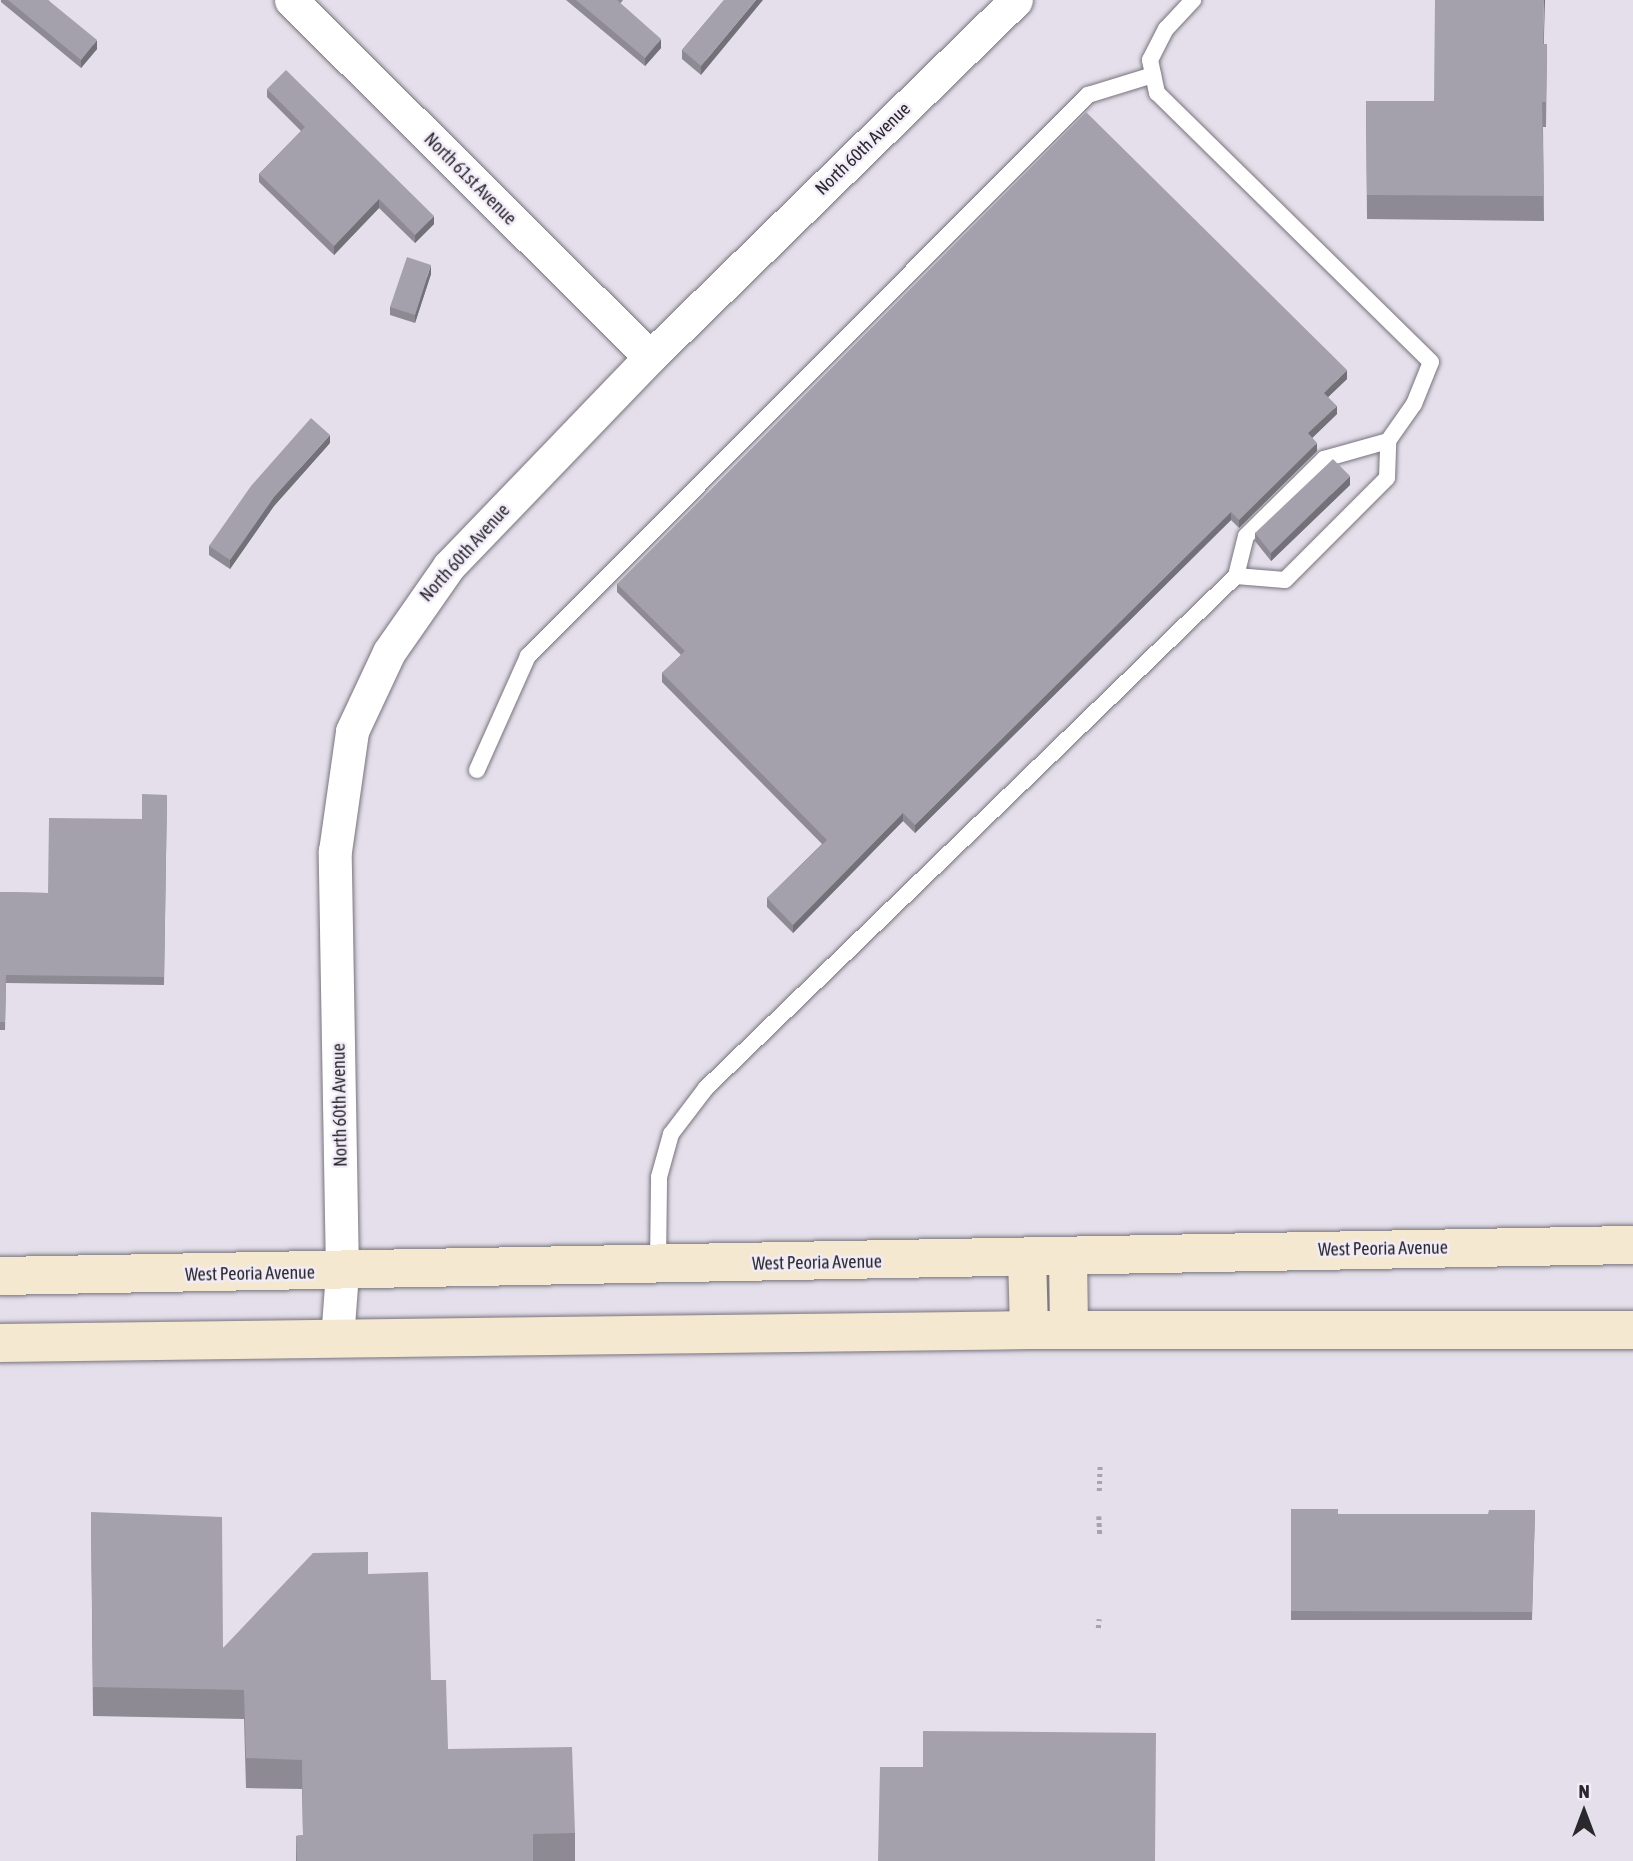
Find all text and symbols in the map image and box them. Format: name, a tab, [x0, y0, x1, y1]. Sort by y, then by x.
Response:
street label: North 60th Avenue	[811, 98, 915, 200]
street label: North 61st Avenue	[419, 128, 521, 230]
street label: North 60th Avenue	[416, 500, 514, 606]
street label: North 60th Avenue	[328, 1043, 352, 1167]
street label: West Peoria Avenue	[1318, 1237, 1448, 1261]
street label: West Peoria Avenue	[752, 1251, 882, 1275]
street label: West Peoria Avenue	[185, 1262, 315, 1286]
north arrow	[1549, 1777, 1619, 1847]
text: N	[1578, 1780, 1590, 1802]

